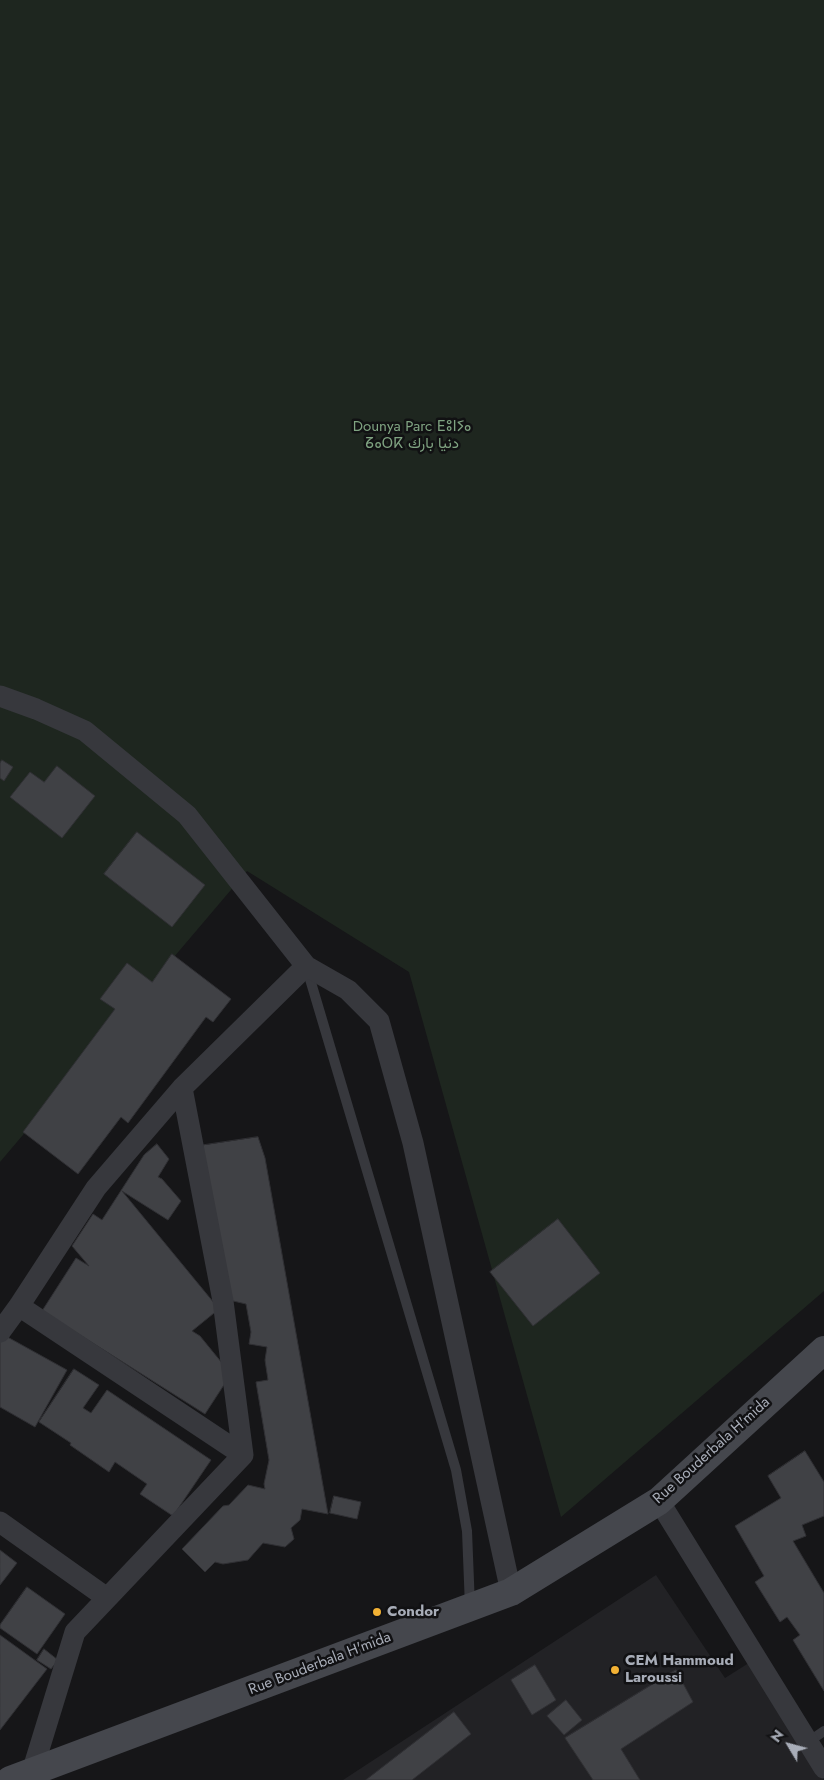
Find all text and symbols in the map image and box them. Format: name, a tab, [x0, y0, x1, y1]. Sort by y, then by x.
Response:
park label: Dounya Parc ⴹⵓⵏⵢⴰ ⵒⴰⵔⴽ دنيا بارك	[353, 418, 471, 453]
street label: Rue Bouderbala H'mida	[650, 1394, 774, 1508]
place label: Condor	[387, 1603, 439, 1621]
marker: Condor	[371, 1606, 383, 1618]
street label: Rue Bouderbala H'mida	[246, 1629, 394, 1699]
place label: CEM Hammoud Laroussi	[625, 1652, 734, 1687]
marker: CEM Hammoud Laroussi	[609, 1664, 621, 1676]
north arrow	[764, 1720, 814, 1770]
text: N	[766, 1726, 788, 1746]

